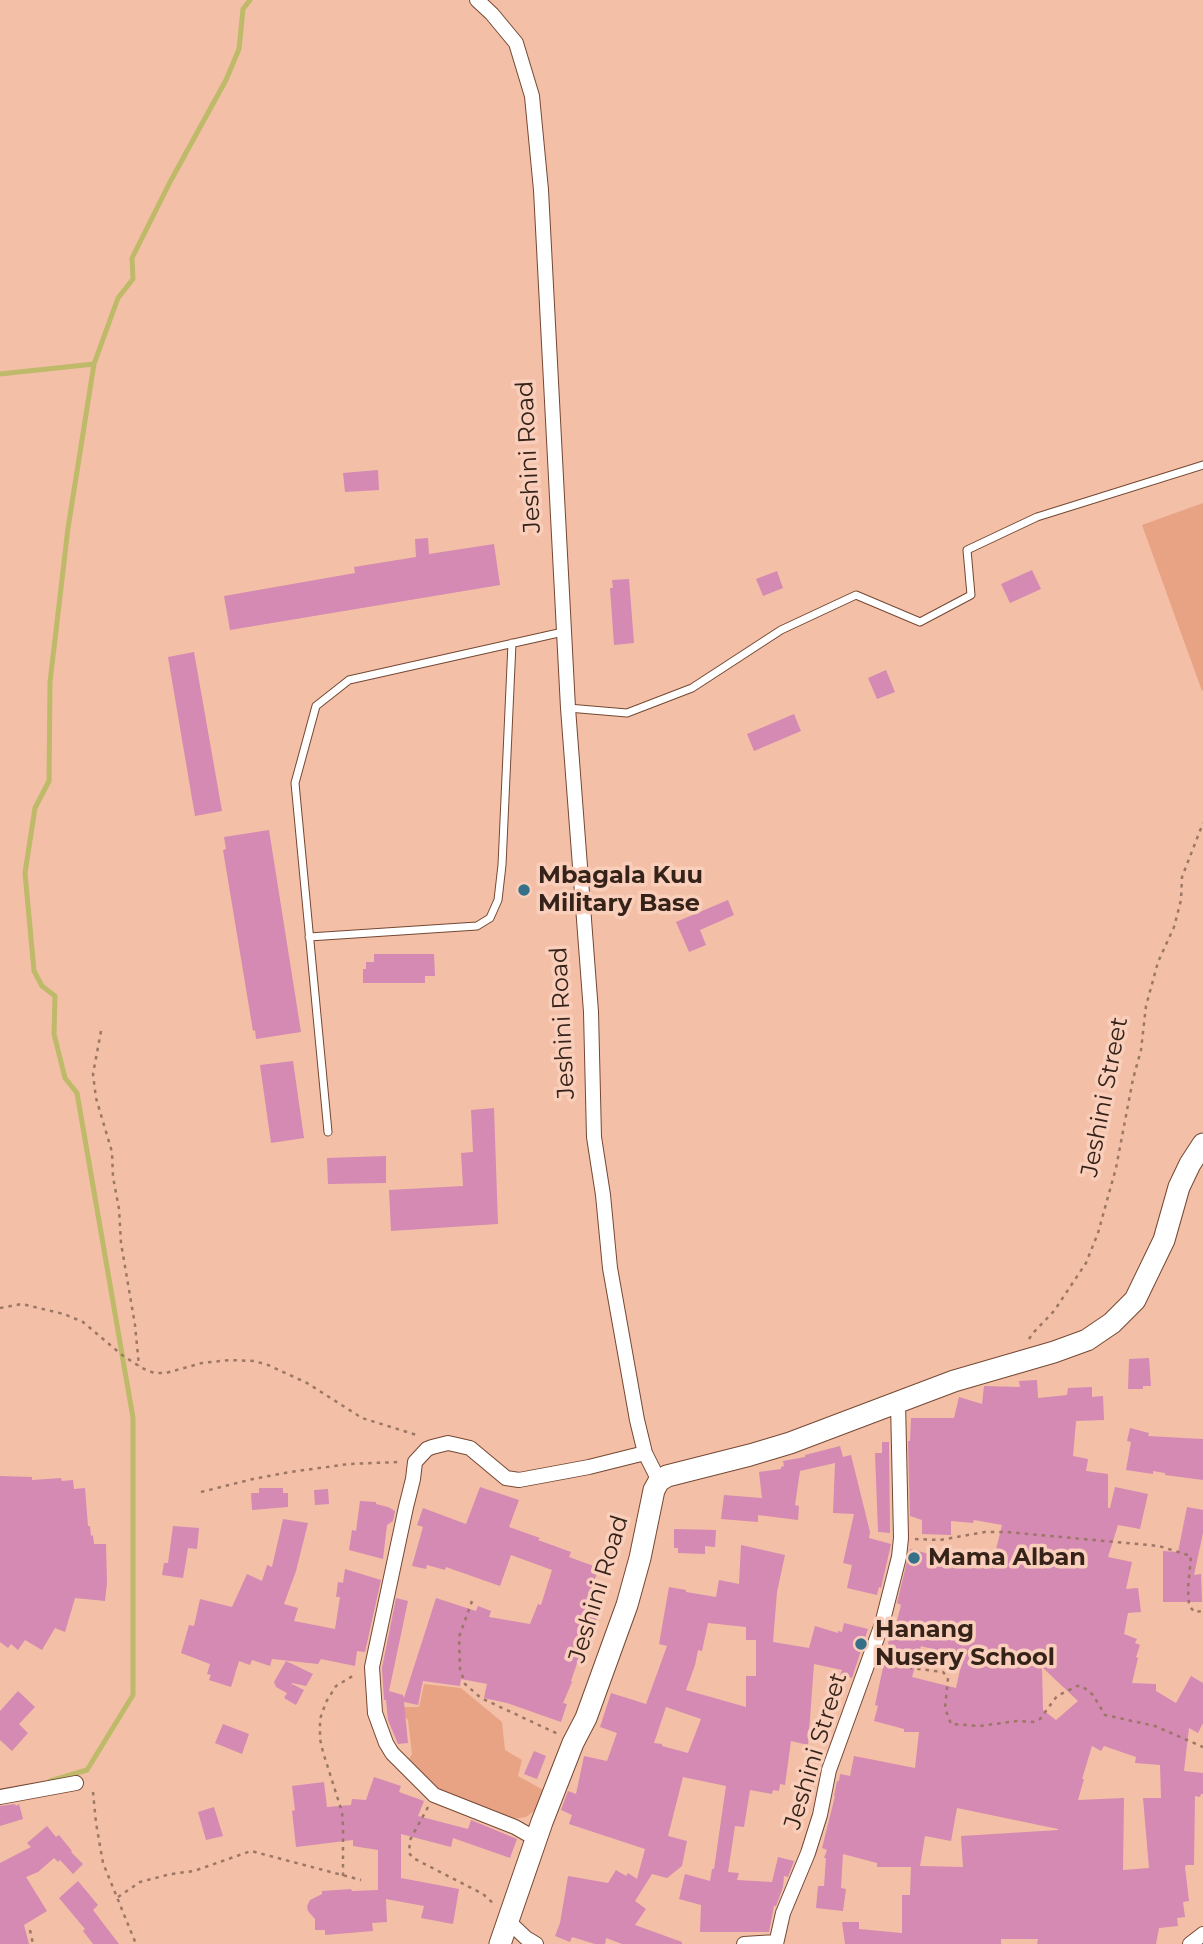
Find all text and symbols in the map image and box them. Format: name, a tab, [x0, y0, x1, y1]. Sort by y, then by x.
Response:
street label: Jeshini Road	[511, 380, 547, 534]
place label: Mbagala Kuu Military Base	[538, 862, 703, 918]
marker: Mbagala Kuu Military Base	[516, 882, 532, 898]
street label: Jeshini Road	[545, 946, 581, 1100]
street label: Jeshini Street	[1075, 1015, 1135, 1179]
street label: Jeshini Road	[563, 1512, 635, 1666]
place label: Mama Alban	[928, 1544, 1086, 1572]
marker: Mama Alban	[906, 1550, 922, 1566]
place label: Hanang Nusery School	[875, 1616, 1055, 1672]
marker: Hanang Nusery School	[853, 1636, 869, 1652]
street label: Jeshini Street	[778, 1669, 854, 1833]

